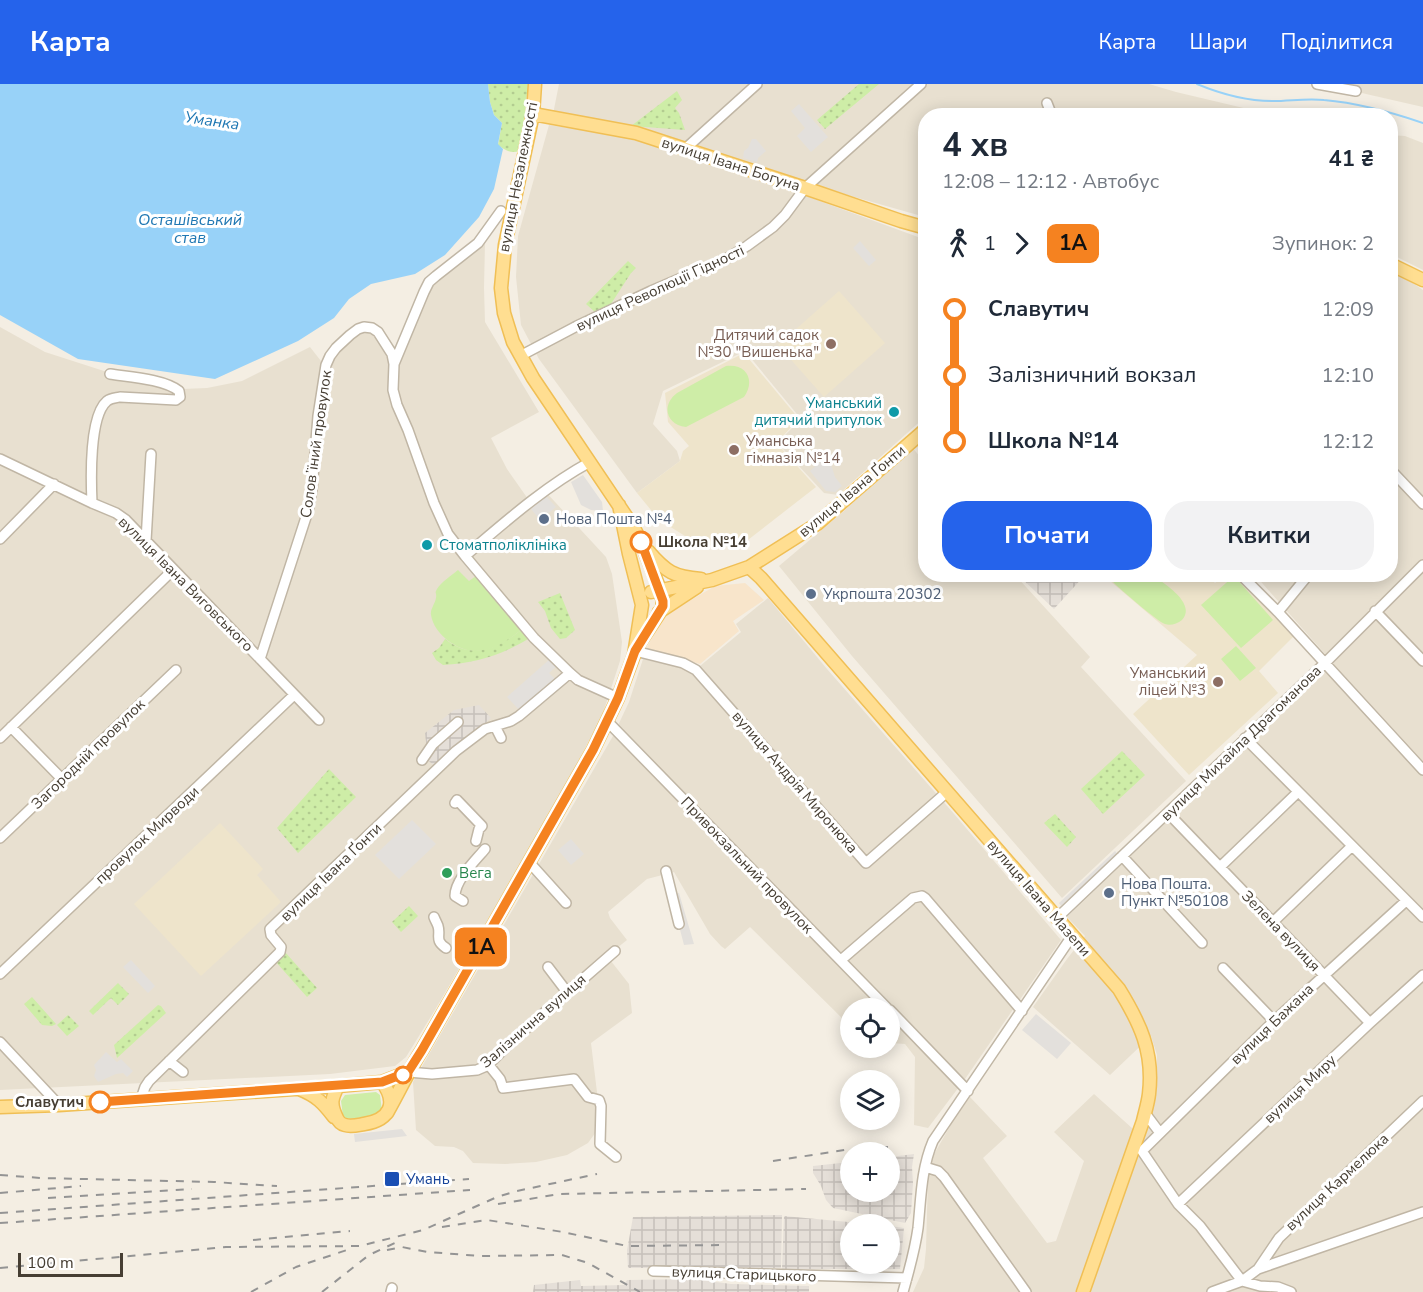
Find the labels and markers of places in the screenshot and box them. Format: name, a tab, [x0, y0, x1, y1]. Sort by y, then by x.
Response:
place label: Дитячий садок №30 "Вишенька"	[697, 325, 819, 362]
marker: Дитячий садок №30 "Вишенька"	[824, 337, 838, 351]
place label: Уманський дитячий притулок	[754, 393, 882, 430]
marker: Уманський дитячий притулок	[887, 405, 901, 419]
place label: Уманська гімназія №14	[745, 431, 840, 468]
marker: Уманська гімназія №14	[727, 443, 741, 457]
place label: Нова Пошта №4	[556, 509, 672, 529]
marker: Нова Пошта №4	[537, 512, 551, 526]
marker: Школа №14	[630, 531, 652, 553]
place label: Школа №14	[658, 532, 747, 552]
place label: Стоматполіклініка	[439, 535, 567, 555]
marker: Стоматполіклініка	[420, 538, 434, 552]
place label: Укрпошта 20302	[822, 584, 942, 604]
marker: Укрпошта 20302	[804, 587, 818, 601]
place label: Уманський ліцей №3	[1129, 663, 1206, 700]
marker: Уманський ліцей №3	[1211, 675, 1225, 689]
place label: Вега	[459, 863, 492, 883]
marker: Вега	[440, 866, 454, 880]
place label: Нова Пошта. Пункт №50108	[1121, 874, 1229, 911]
marker: Нова Пошта. Пункт №50108	[1102, 886, 1116, 900]
unlabelled marker	[394, 1066, 412, 1084]
marker: Славутич	[89, 1091, 111, 1113]
place label: Славутич	[15, 1092, 84, 1112]
place label: Умань	[405, 1169, 450, 1189]
marker: Умань	[383, 1170, 401, 1188]

